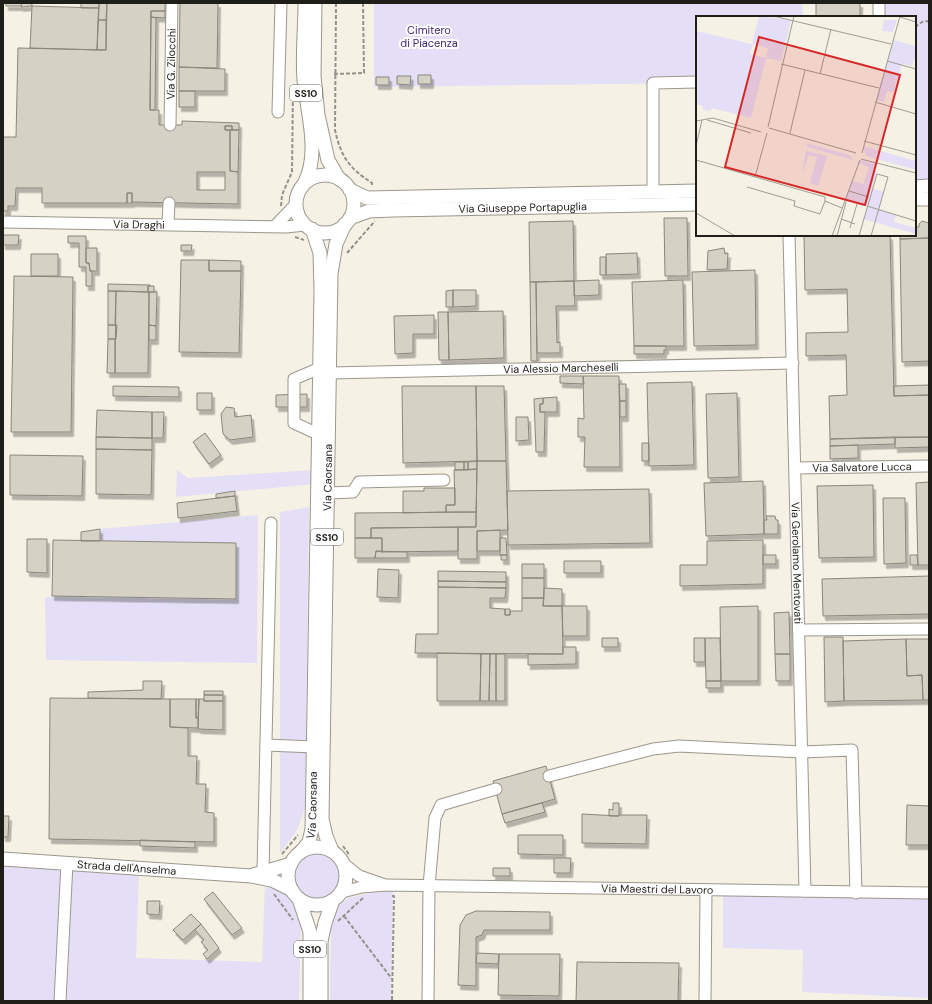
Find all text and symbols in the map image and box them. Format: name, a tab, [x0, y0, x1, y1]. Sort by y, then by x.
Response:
inset map	[696, 16, 916, 236]
park label: Cimitero di Piacenza	[400, 23, 458, 50]
street label: Via G. Zilocchi	[163, 28, 179, 100]
road number: SS10	[290, 85, 322, 101]
street label: Via Giuseppe Portapuglia	[458, 199, 587, 216]
street label: Via Draghi	[113, 217, 165, 232]
street label: Via Alessio Marcheselli	[503, 360, 619, 376]
street label: Via Caorsana	[320, 444, 335, 511]
street label: Via Salvatore Lucca	[812, 459, 912, 475]
street label: Via Gerolamo Mentovati	[789, 502, 805, 624]
road number: SS10	[311, 529, 343, 545]
street label: Via Caorsana	[303, 771, 320, 840]
street label: Strada dell'Anselma	[77, 857, 177, 878]
street label: Via Maestri del Lavoro	[601, 881, 714, 897]
road number: SS10	[294, 941, 326, 957]

